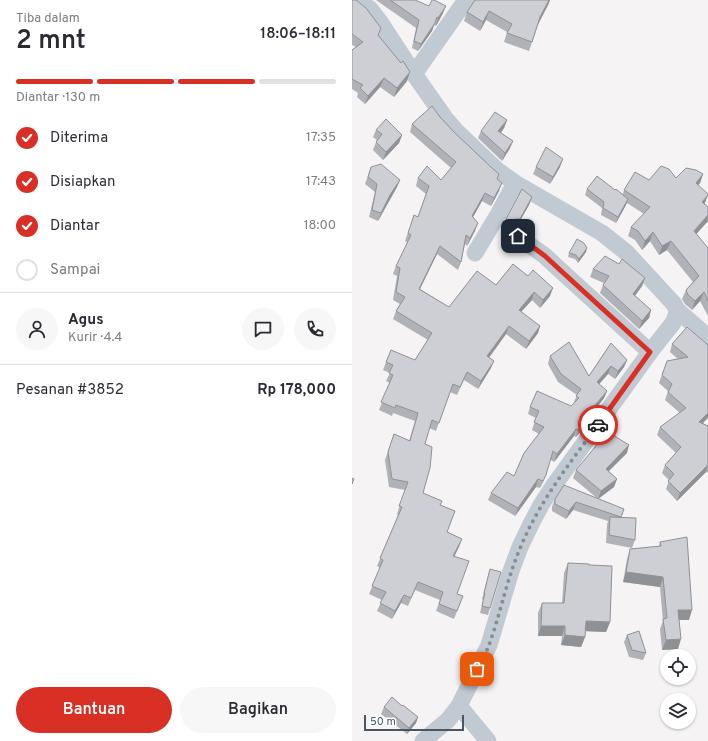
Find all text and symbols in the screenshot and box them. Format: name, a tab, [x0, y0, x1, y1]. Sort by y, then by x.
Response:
text: Tiba dalam	[16, 11, 80, 27]
text: 2 mnt	[16, 25, 86, 58]
text: 18:06–18:11	[260, 25, 336, 44]
text: Diantar · 130 m	[16, 90, 100, 106]
icon: check	[16, 127, 38, 149]
text: Diterima	[50, 129, 108, 148]
text: 17:35	[306, 130, 336, 146]
icon: check	[16, 171, 38, 193]
text: Disiapkan	[50, 173, 116, 192]
text: 17:43	[306, 174, 336, 190]
icon: check	[16, 215, 38, 237]
text: Diantar	[50, 217, 100, 236]
text: 18:00	[304, 218, 336, 234]
pin	[501, 219, 535, 253]
icon: home	[507, 225, 529, 247]
text: Sampai	[50, 261, 100, 280]
button: person	[16, 308, 58, 350]
button: chat	[242, 308, 284, 350]
button: phone	[294, 308, 336, 350]
text: Agus	[68, 311, 104, 330]
text: Kurir · 4.4	[68, 330, 122, 346]
text: Pesanan #3852	[16, 381, 124, 400]
text: Rp 178,000	[257, 381, 336, 400]
courier	[578, 405, 618, 445]
icon: car	[587, 414, 609, 436]
map controls	[660, 649, 696, 729]
button: locate	[660, 649, 696, 685]
pin	[460, 652, 494, 686]
icon: bag	[466, 658, 488, 680]
button: Bantuan	[16, 687, 172, 733]
button: Bagikan	[180, 687, 336, 733]
button: layers	[660, 693, 696, 729]
scale bar	[364, 713, 464, 732]
text: 50 m	[370, 715, 396, 729]

